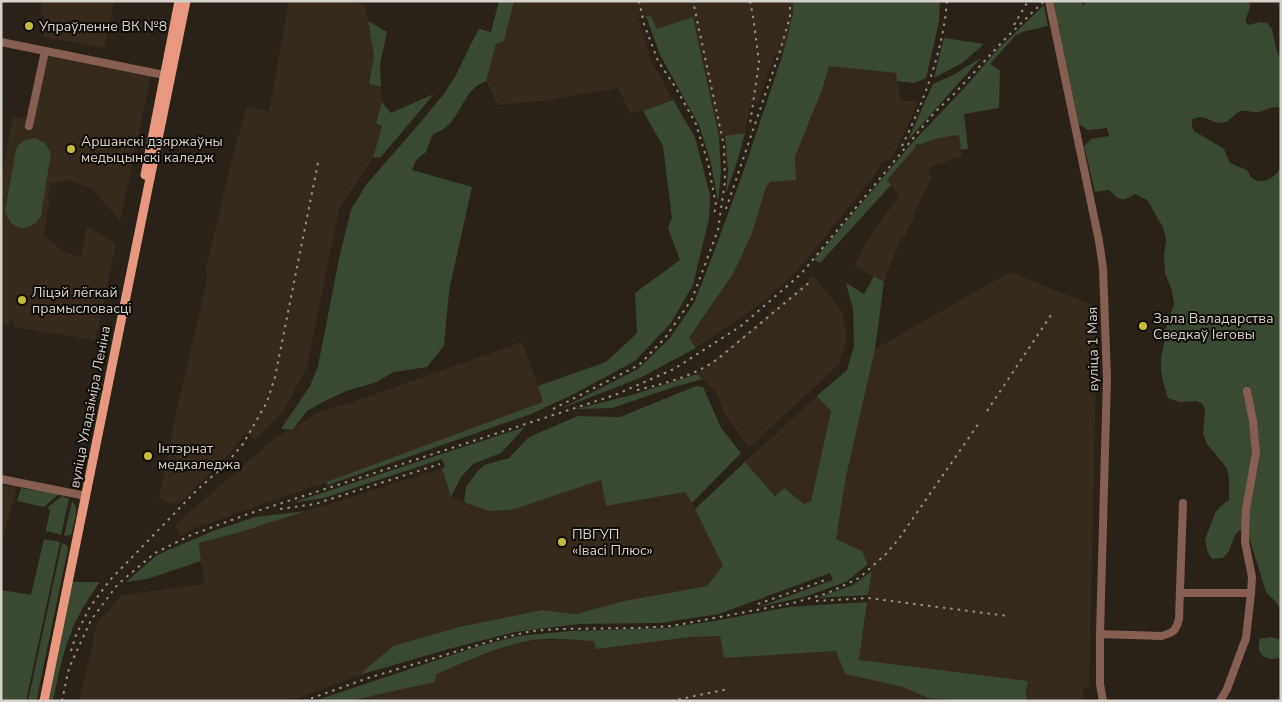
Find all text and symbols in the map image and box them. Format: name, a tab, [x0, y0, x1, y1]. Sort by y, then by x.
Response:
place label: Упраўленне ВК №8	[38, 17, 167, 36]
marker: Упраўленне ВК №8	[23, 20, 35, 32]
place label: Аршанскі дзяржаўны медыцынскі каледж	[81, 132, 223, 167]
marker: Аршанскі дзяржаўны медыцынскі каледж	[65, 143, 77, 155]
place label: Ліцэй лёгкай прамысловасці	[32, 283, 132, 318]
marker: Ліцэй лёгкай прамысловасці	[16, 294, 28, 306]
street label: вуліца 1 Мая	[1083, 307, 1103, 391]
place label: Зала Валадарства Сведкаў Іеговы	[1153, 309, 1273, 344]
marker: Зала Валадарства Сведкаў Іеговы	[1137, 320, 1149, 332]
street label: вуліца Уладзіміра Леніна	[65, 324, 115, 490]
place label: Інтэрнат медкаледжа	[158, 439, 240, 474]
marker: Інтэрнат медкаледжа	[142, 450, 154, 462]
place label: ПВГУП «Івасі Плюс»	[572, 525, 653, 560]
marker: ПВГУП «Івасі Плюс»	[556, 536, 568, 548]

